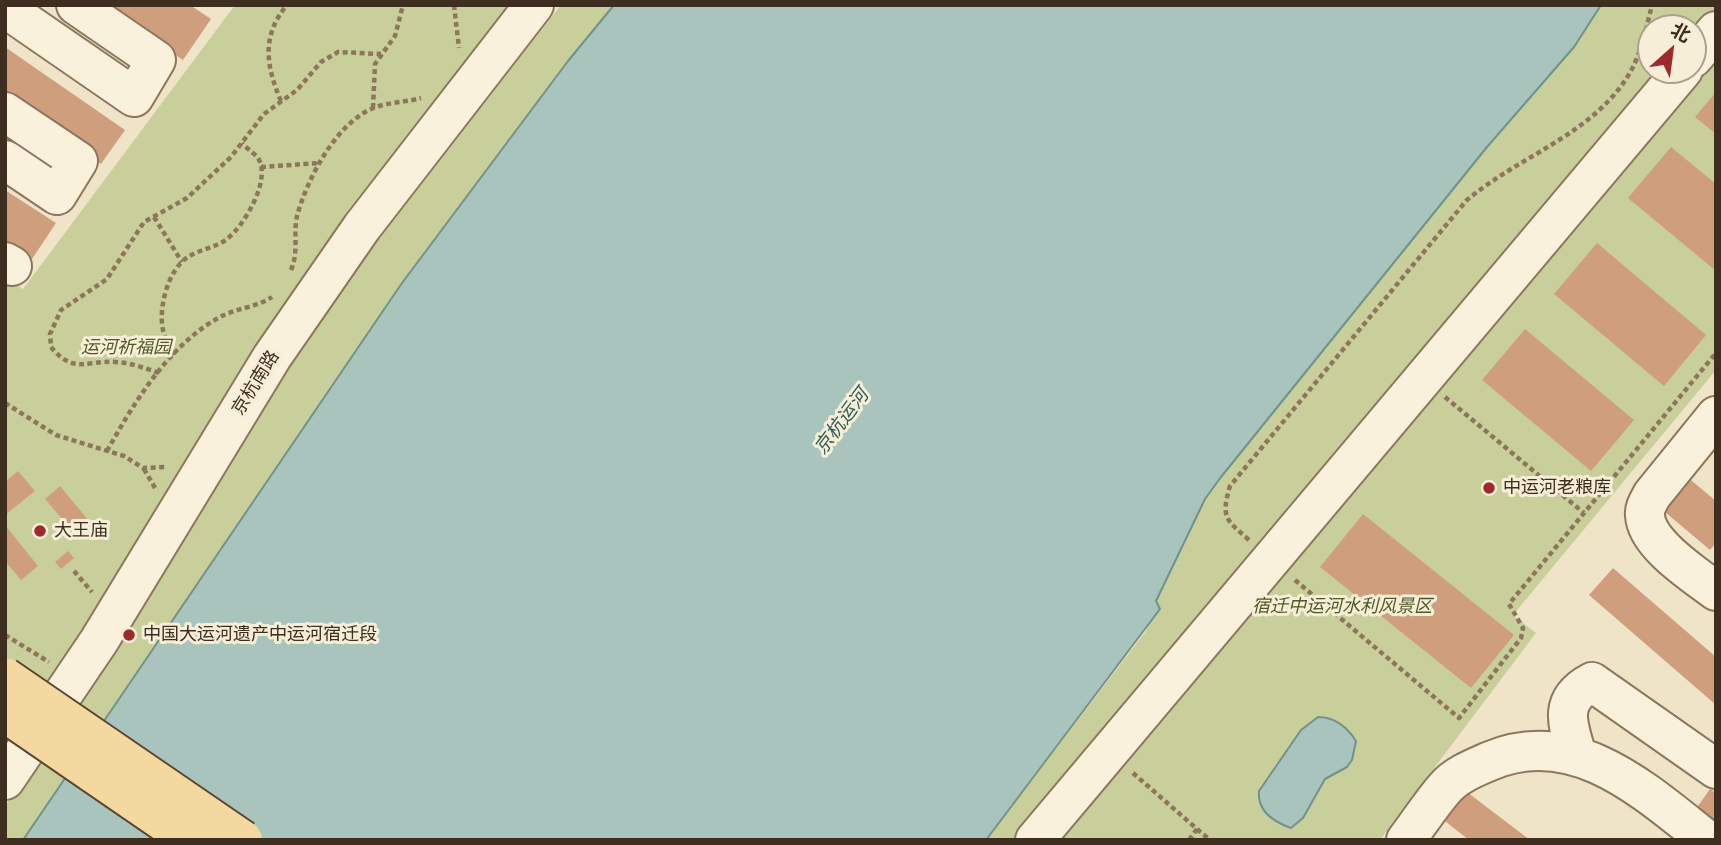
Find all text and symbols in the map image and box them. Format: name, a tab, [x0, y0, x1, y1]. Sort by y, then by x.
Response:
north arrow	[1637, 14, 1707, 84]
text: 北	[1667, 17, 1695, 47]
park label: 运河祈福园	[81, 337, 171, 359]
street label: 京杭南路	[228, 347, 284, 419]
water label: 京杭运河	[810, 385, 874, 459]
place label: 中运河老粮库	[1503, 477, 1611, 499]
marker: 中运河老粮库	[1481, 480, 1497, 496]
place label: 大王庙	[54, 520, 108, 542]
marker: 大王庙	[32, 523, 48, 539]
park label: 宿迁中运河水利风景区	[1252, 596, 1432, 618]
place label: 中国大运河遗产中运河宿迁段	[143, 624, 377, 646]
marker: 中国大运河遗产中运河宿迁段	[121, 627, 137, 643]

